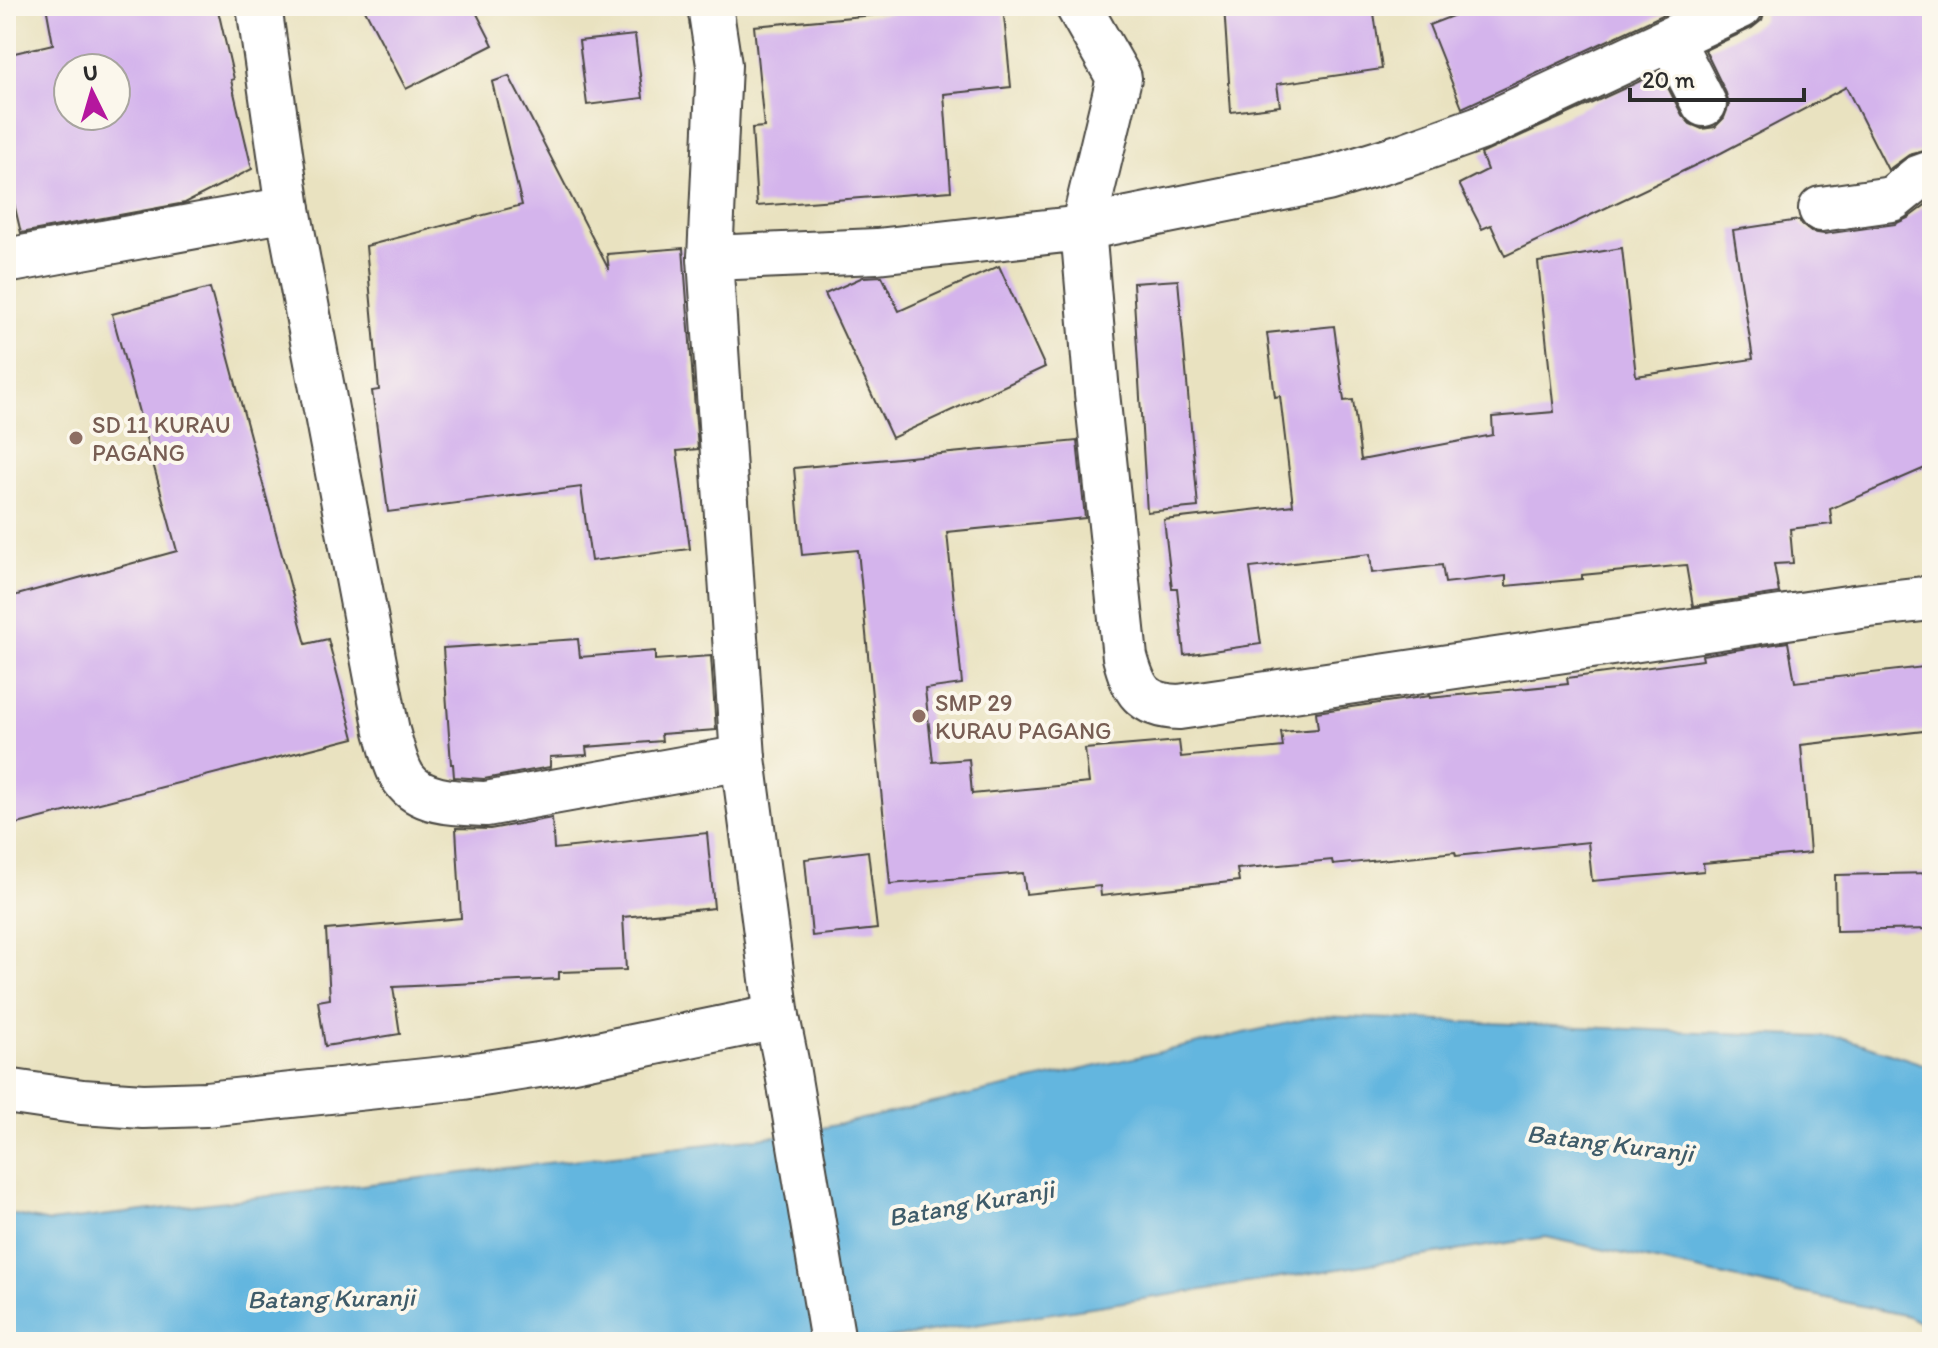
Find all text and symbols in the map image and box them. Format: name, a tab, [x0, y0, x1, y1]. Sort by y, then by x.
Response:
north arrow	[52, 52, 132, 132]
scale bar	[1630, 52, 1804, 102]
text: U	[82, 58, 99, 87]
text: 20 m	[1642, 65, 1695, 94]
place label: SD 11 KURAU PAGANG	[92, 410, 231, 467]
marker: SD 11 KURAU PAGANG	[67, 429, 85, 447]
place label: SMP 29 KURAU PAGANG	[935, 688, 1112, 745]
marker: SMP 29 KURAU PAGANG	[910, 707, 928, 725]
water label: Batang Kuranji	[1525, 1117, 1698, 1169]
water label: Batang Kuranji	[886, 1172, 1059, 1233]
water label: Batang Kuranji	[247, 1280, 417, 1315]

